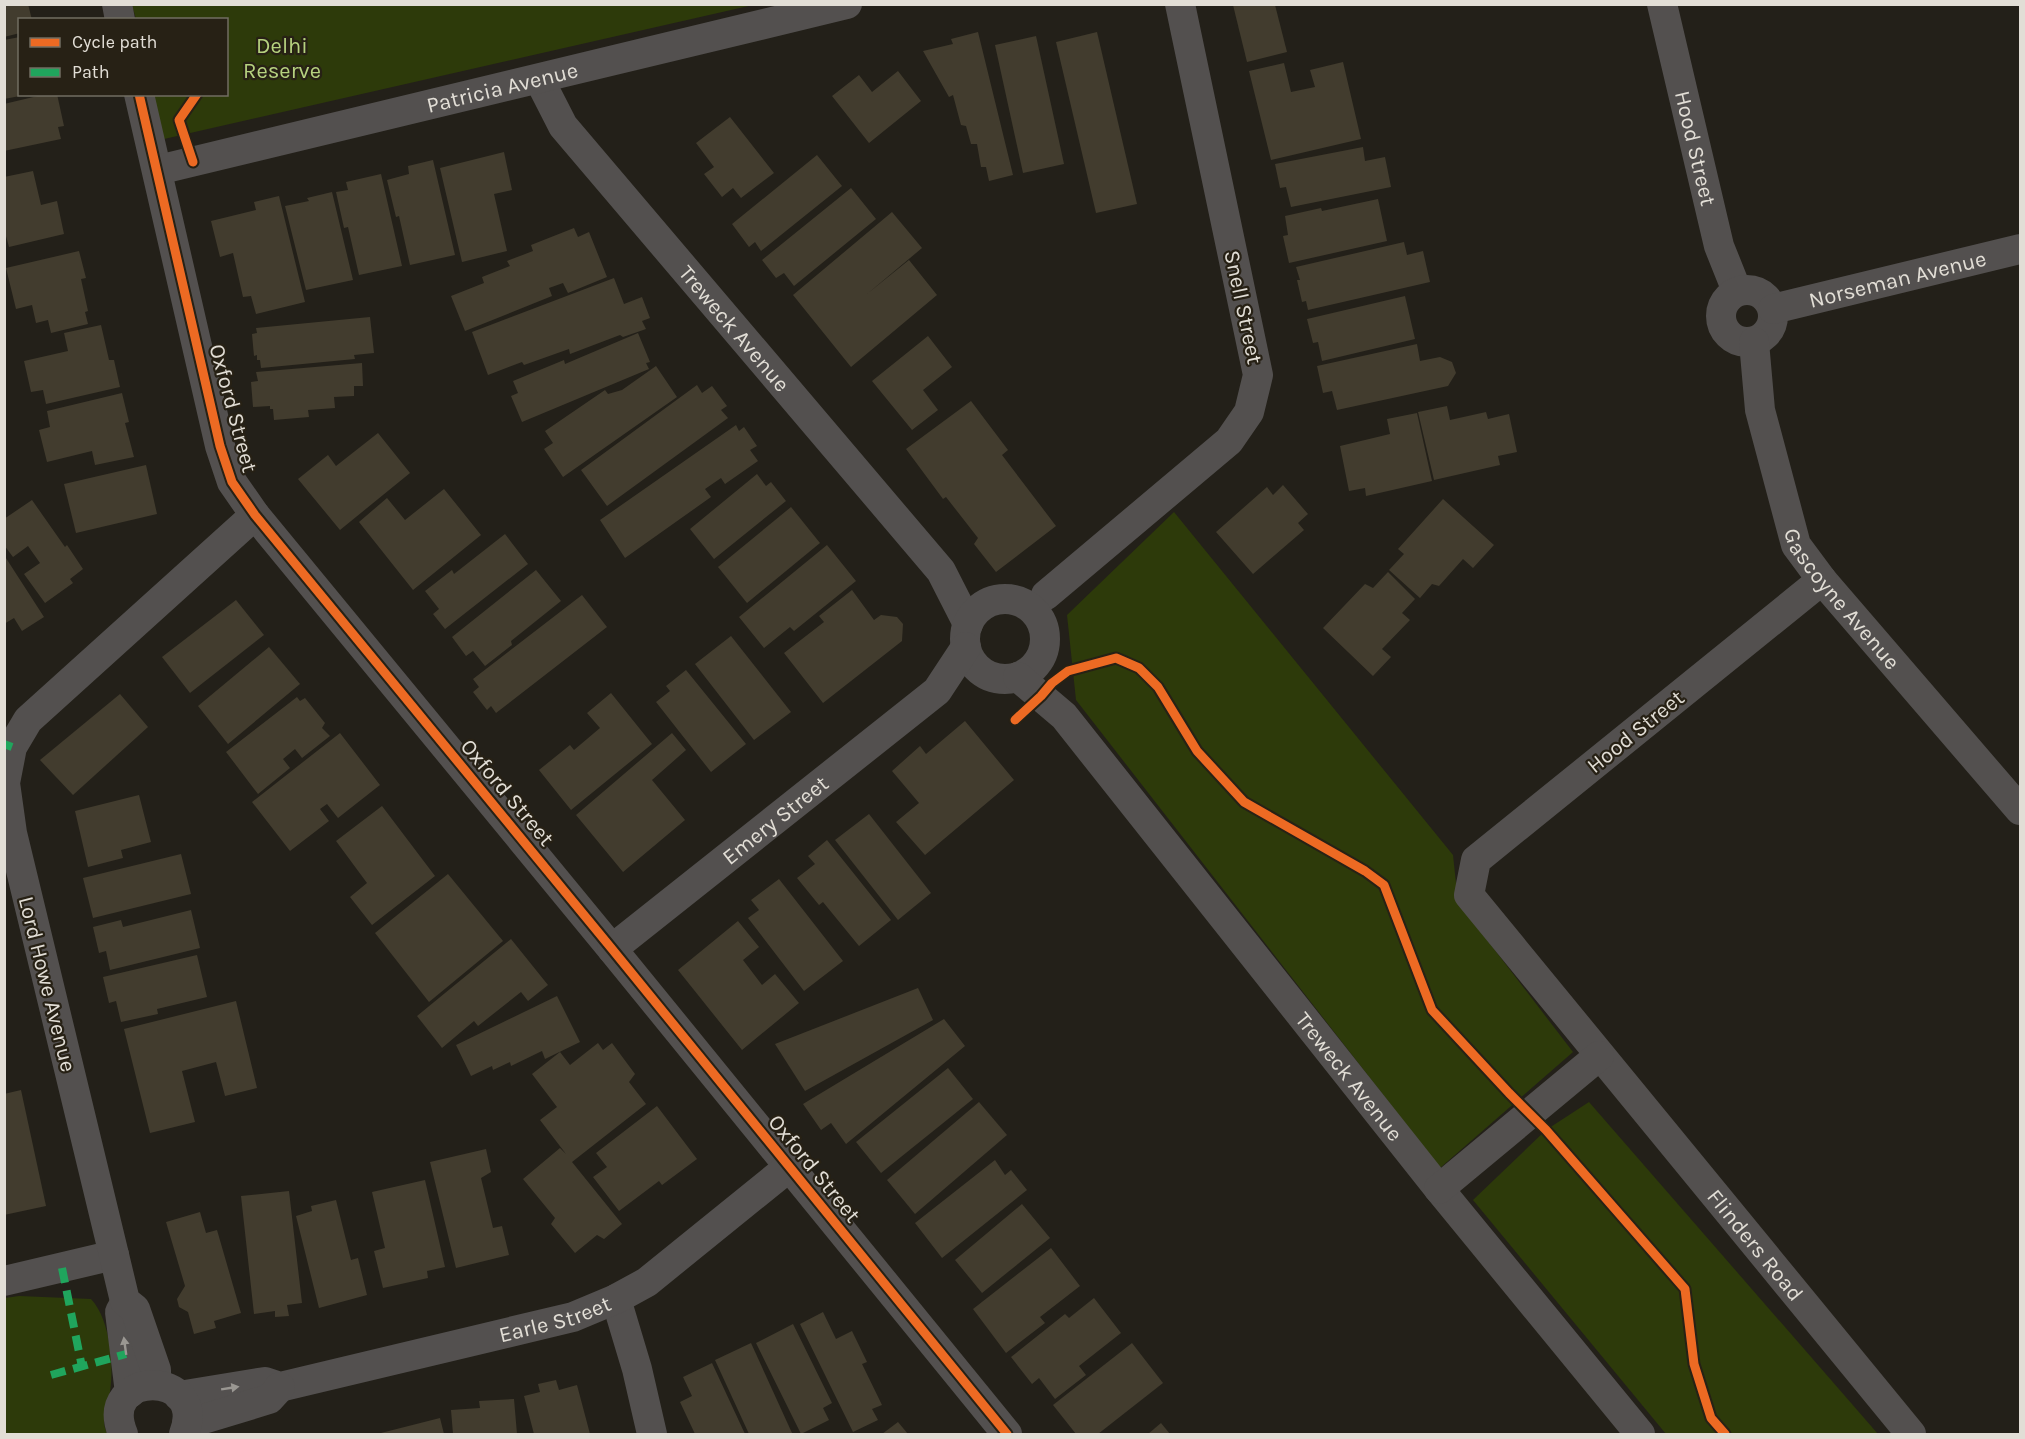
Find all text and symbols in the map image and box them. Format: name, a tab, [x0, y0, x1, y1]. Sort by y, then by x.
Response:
legend	[18, 18, 228, 96]
text: Cycle path	[72, 31, 157, 53]
park label: Delhi Reserve	[243, 33, 321, 84]
street label: Patricia Avenue	[424, 57, 581, 119]
text: Path	[72, 61, 110, 83]
street label: Hood Street	[1669, 88, 1721, 208]
street label: Norseman Avenue	[1806, 246, 1989, 314]
street label: Snell Street	[1218, 248, 1268, 367]
street label: Treweck Avenue	[673, 260, 795, 397]
street label: Oxford Street	[203, 341, 263, 475]
street label: Gascoyne Avenue	[1778, 526, 1905, 675]
street label: Hood Street	[1582, 685, 1689, 779]
street label: Oxford Street	[455, 734, 559, 851]
street label: Emery Street	[717, 770, 834, 870]
street label: Lord Howe Avenue	[13, 894, 81, 1075]
street label: Treweck Avenue	[1290, 1007, 1408, 1147]
street label: Oxford Street	[763, 1109, 866, 1228]
street label: Flinders Road	[1701, 1184, 1809, 1307]
street label: Earle Street	[496, 1291, 615, 1348]
one-way arrow	[120, 1337, 129, 1356]
one-way arrow	[220, 1383, 239, 1392]

